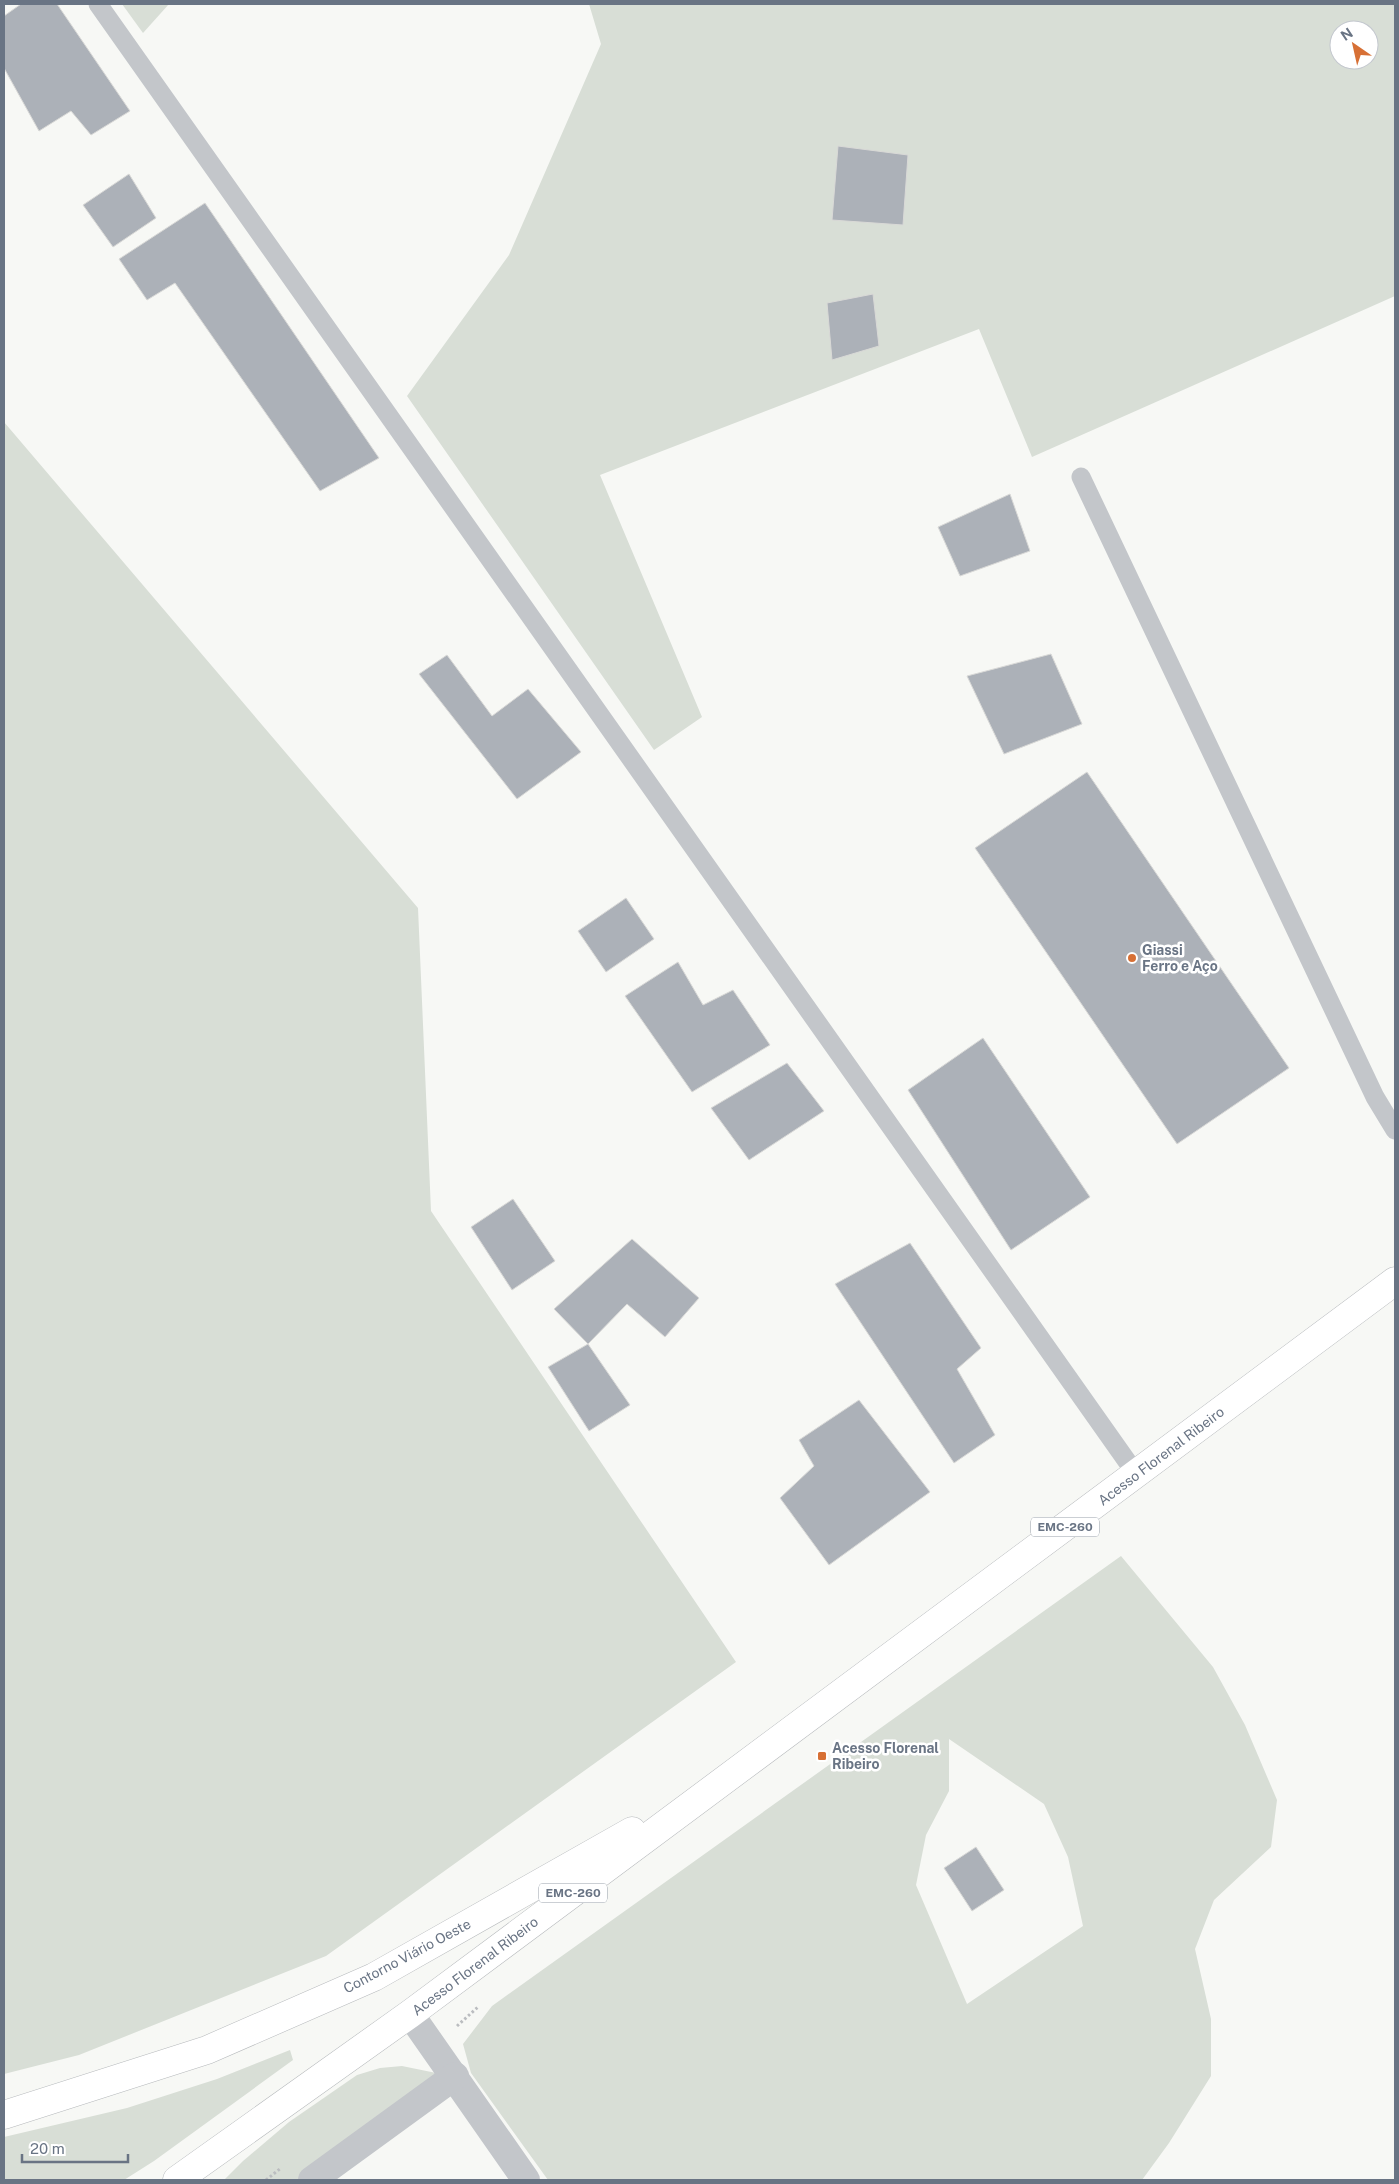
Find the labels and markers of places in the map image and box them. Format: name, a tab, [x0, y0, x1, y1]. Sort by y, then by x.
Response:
place label: Giassi Ferro e Aço	[1142, 942, 1218, 974]
marker: Giassi Ferro e Aço	[1126, 952, 1138, 964]
place label: Acesso Florenal Ribeiro	[832, 1740, 939, 1772]
marker: Acesso Florenal Ribeiro	[816, 1750, 828, 1762]

